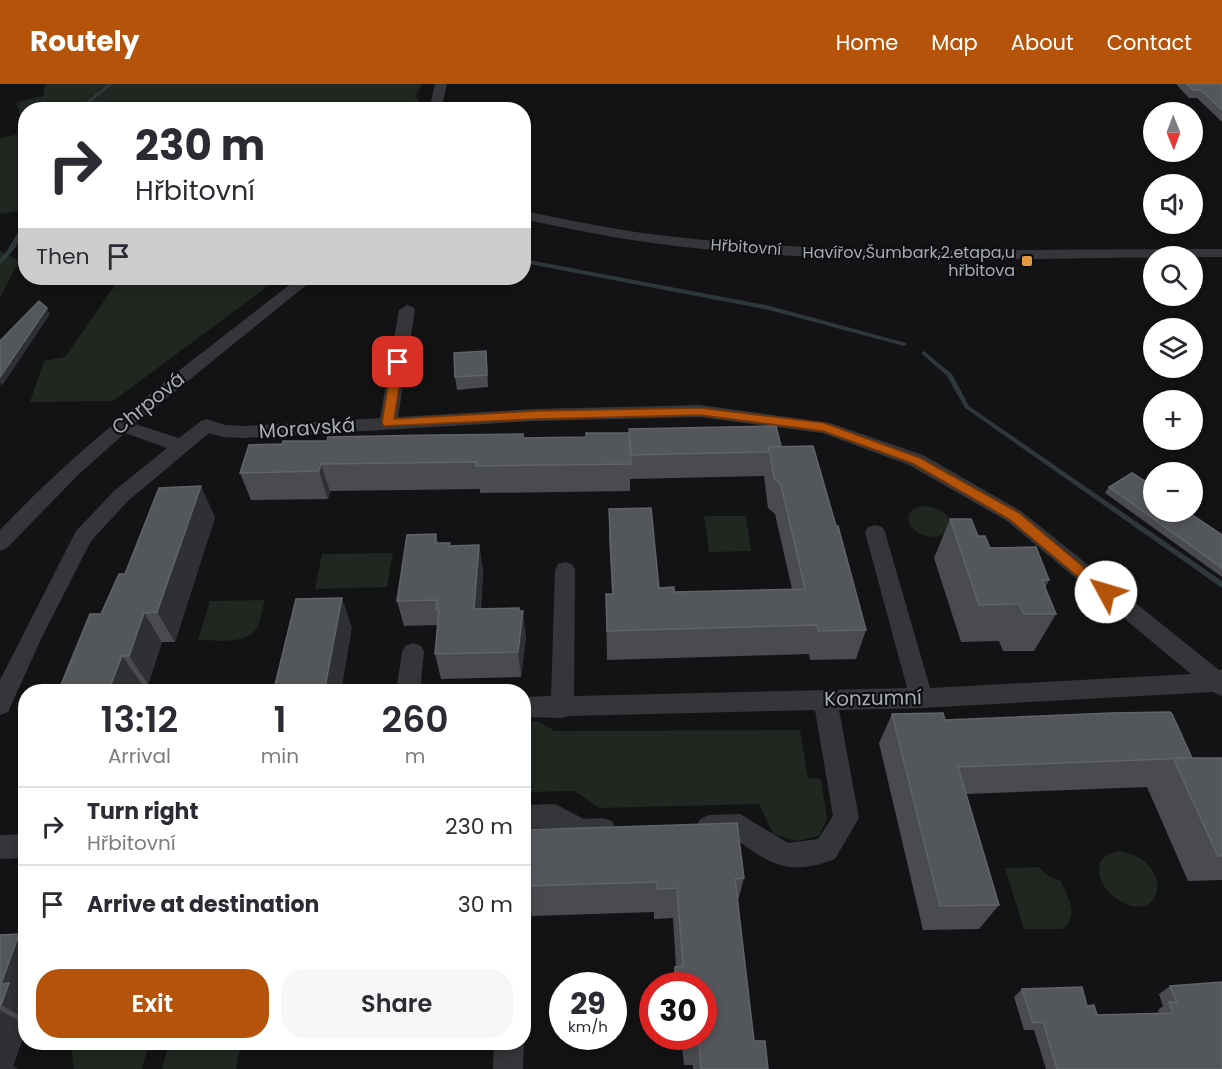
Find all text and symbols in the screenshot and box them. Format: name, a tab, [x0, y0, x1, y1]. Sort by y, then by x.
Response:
text: Routely	[30, 22, 140, 61]
text: Home	[836, 28, 898, 57]
text: Map	[931, 28, 978, 57]
text: About	[1011, 28, 1074, 57]
text: Contact	[1107, 28, 1192, 57]
north arrow	[1143, 102, 1203, 162]
map controls	[1143, 102, 1203, 522]
text: 230 m	[135, 116, 265, 175]
icon: right	[36, 126, 114, 204]
text: Hřbitovní	[135, 172, 255, 209]
button: sound	[1143, 174, 1203, 234]
street label: Hřbitovní	[710, 233, 782, 261]
icon: arrive	[102, 240, 135, 273]
text: Then	[36, 241, 90, 272]
place label: Havířov,Šumbark,2.etapa,u hřbitova	[803, 241, 1015, 282]
button: search	[1143, 246, 1203, 306]
marker: Havířov,Šumbark,2.etapa,u hřbitova	[1020, 254, 1034, 268]
button: layers	[1143, 318, 1203, 378]
pin	[372, 336, 423, 387]
icon: arrive	[381, 345, 414, 378]
street label: Chrpová	[105, 365, 191, 441]
button: +	[1143, 390, 1203, 450]
street label: Moravská	[258, 411, 356, 445]
button: −	[1143, 462, 1203, 522]
position arrow	[1074, 560, 1138, 624]
street label: Konzumní	[824, 683, 922, 713]
text: 13:12	[100, 694, 178, 745]
text: 1	[273, 694, 286, 745]
text: 260	[382, 694, 449, 745]
text: Arrival	[108, 742, 171, 770]
text: min	[261, 742, 299, 770]
text: m	[405, 742, 425, 770]
text: Turn right	[87, 796, 198, 827]
icon: right	[36, 810, 69, 843]
text: 230 m	[445, 811, 513, 842]
text: Hřbitovní	[87, 829, 176, 857]
icon: arrive	[36, 888, 69, 921]
text: Arrive at destination	[87, 889, 319, 920]
text: 30 m	[458, 889, 513, 920]
button: Exit	[36, 969, 269, 1038]
button: Share	[281, 969, 513, 1038]
speed limit sign: 30	[639, 972, 717, 1050]
text: 29	[570, 982, 606, 1025]
text: km/h	[568, 1016, 608, 1037]

